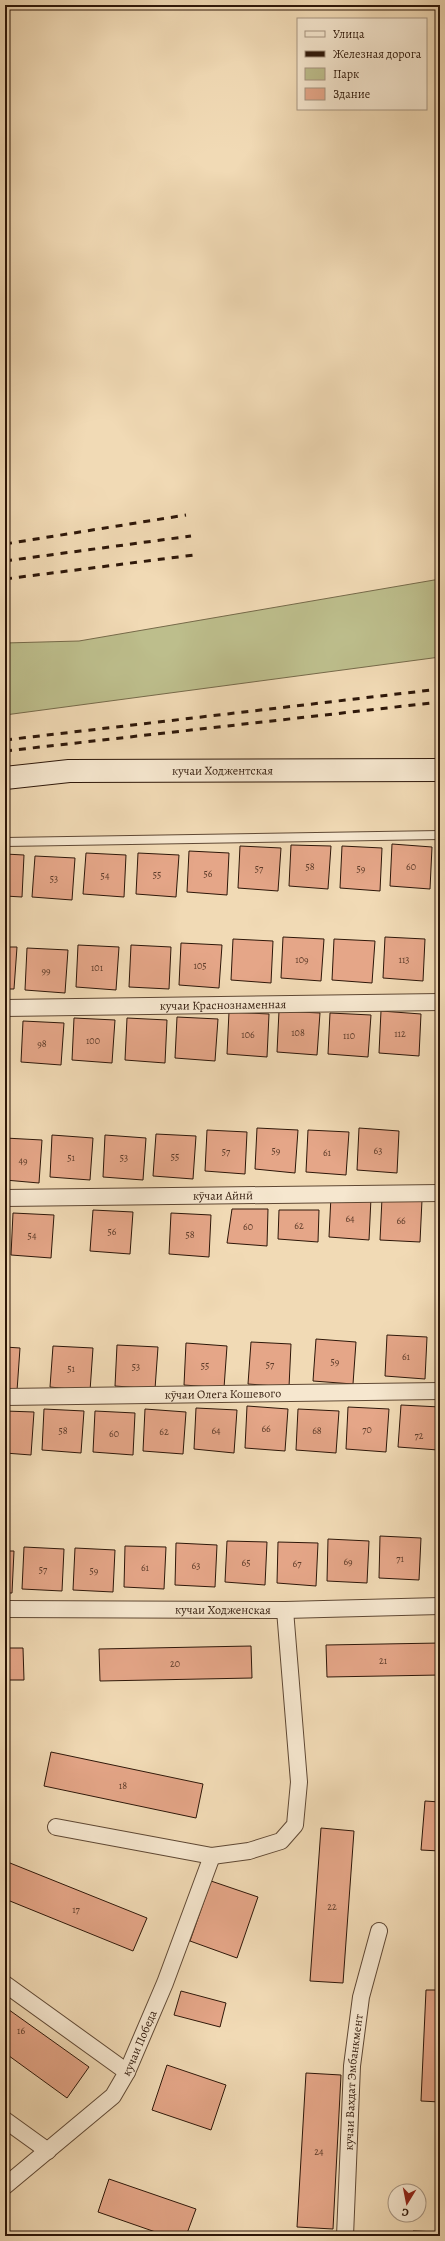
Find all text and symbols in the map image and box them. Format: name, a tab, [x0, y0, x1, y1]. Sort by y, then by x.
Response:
legend	[297, 18, 427, 110]
text: Улица	[333, 26, 365, 42]
text: Железная дорога	[333, 46, 422, 62]
text: Парк	[333, 66, 359, 82]
text: Здание	[333, 86, 370, 102]
street label: кучаи Ходжентская	[172, 762, 273, 779]
house number: 58	[305, 860, 315, 873]
house number: 60	[406, 860, 416, 873]
house number: 57	[255, 862, 264, 875]
house number: 59	[357, 862, 366, 875]
house number: 56	[204, 867, 213, 880]
house number: 55	[153, 868, 161, 881]
house number: 54	[101, 869, 110, 882]
house number: 53	[50, 872, 58, 885]
house number: 109	[295, 953, 309, 966]
house number: 113	[399, 953, 410, 966]
house number: 105	[193, 959, 207, 972]
house number: 101	[91, 961, 104, 974]
house number: 99	[41, 964, 51, 977]
street label: кучаи Краснознаменная	[160, 996, 287, 1014]
house number: 108	[291, 1026, 305, 1039]
house number: 112	[394, 1027, 406, 1040]
house number: 106	[241, 1028, 255, 1041]
house number: 110	[343, 1029, 355, 1042]
house number: 100	[86, 1034, 100, 1047]
house number: 98	[37, 1037, 47, 1050]
house number: 59	[272, 1144, 281, 1157]
house number: 63	[374, 1144, 382, 1157]
house number: 57	[222, 1145, 231, 1158]
house number: 61	[323, 1146, 332, 1159]
house number: 55	[171, 1150, 179, 1163]
house number: 51	[67, 1151, 75, 1164]
house number: 53	[120, 1151, 128, 1164]
house number: 49	[18, 1154, 28, 1167]
street label: кӯчаи Айнӣ	[193, 1187, 253, 1204]
house number: 64	[345, 1212, 355, 1225]
house number: 66	[396, 1214, 406, 1227]
house number: 62	[294, 1219, 304, 1232]
house number: 60	[243, 1220, 253, 1233]
house number: 56	[108, 1225, 117, 1238]
house number: 58	[185, 1228, 195, 1241]
house number: 54	[28, 1229, 37, 1242]
house number: 61	[402, 1350, 411, 1363]
house number: 59	[331, 1355, 340, 1368]
house number: 57	[266, 1358, 275, 1371]
house number: 55	[201, 1359, 209, 1372]
house number: 53	[132, 1360, 140, 1373]
house number: 51	[67, 1362, 75, 1375]
street label: кӯчаи Олега Кошевого	[165, 1385, 281, 1403]
house number: 66	[261, 1422, 271, 1435]
house number: 70	[362, 1423, 372, 1436]
house number: 58	[58, 1424, 68, 1437]
house number: 64	[211, 1424, 221, 1437]
house number: 68	[312, 1424, 322, 1437]
house number: 62	[159, 1425, 169, 1438]
house number: 60	[109, 1427, 119, 1440]
house number: 72	[415, 1429, 424, 1442]
house number: 71	[396, 1552, 404, 1565]
house number: 69	[343, 1555, 353, 1568]
house number: 65	[242, 1556, 250, 1569]
house number: 67	[293, 1557, 302, 1570]
house number: 63	[192, 1559, 200, 1572]
house number: 61	[141, 1561, 150, 1574]
house number: 57	[39, 1563, 48, 1576]
house number: 59	[90, 1564, 99, 1577]
street label: кучаи Ходженская	[175, 1602, 271, 1618]
house number: 21	[379, 1654, 388, 1667]
house number: 20	[170, 1657, 180, 1670]
house number: 18	[119, 1779, 127, 1792]
house number: 22	[327, 1900, 337, 1913]
house number: 17	[72, 1903, 81, 1916]
street label: кучаи Победа	[118, 2007, 161, 2079]
street label: кучаи Вахдат Эмбанкмент	[341, 2013, 367, 2151]
house number: 16	[17, 2024, 25, 2037]
house number: 24	[314, 2145, 324, 2158]
north arrow	[387, 2183, 427, 2223]
text: С	[400, 2204, 410, 2220]

